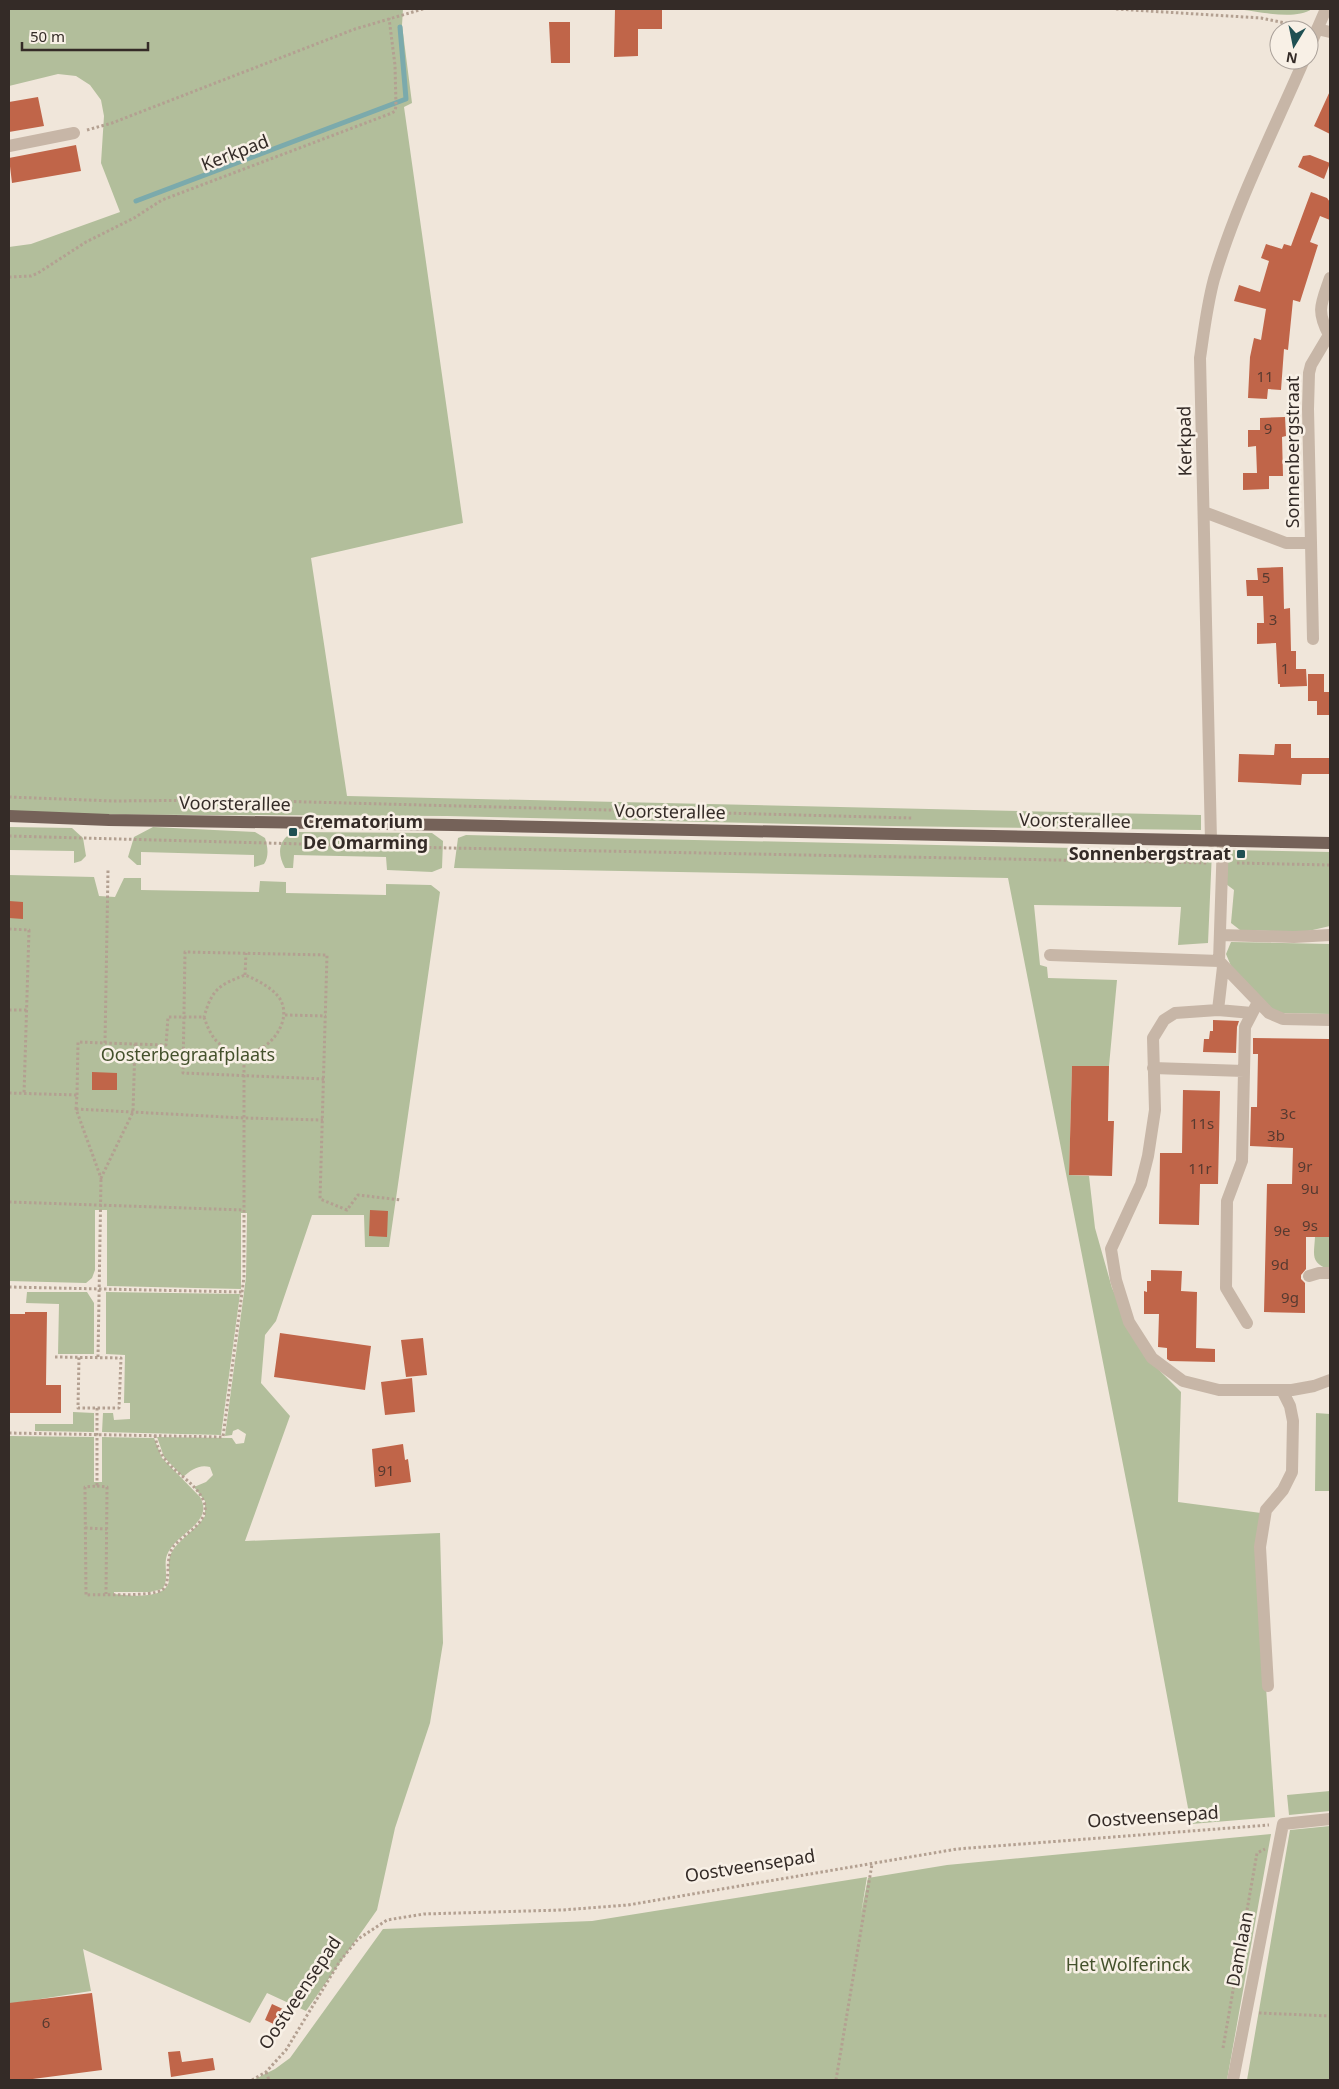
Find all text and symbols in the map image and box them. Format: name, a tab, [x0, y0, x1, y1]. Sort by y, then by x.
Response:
scale bar	[22, 20, 149, 52]
north arrow	[1269, 20, 1319, 70]
text: 50 m	[30, 26, 65, 46]
text: N	[1284, 48, 1299, 69]
street label: Kerkpad	[197, 128, 272, 176]
house number: 11	[1256, 366, 1274, 386]
street label: Sonnenbergstraat	[1280, 375, 1304, 528]
street label: Kerkpad	[1171, 406, 1197, 477]
house number: 9	[1264, 418, 1272, 438]
house number: 5	[1262, 567, 1270, 587]
house number: 3	[1269, 609, 1277, 629]
house number: 1	[1281, 658, 1289, 678]
street label: Voorsterallee	[179, 790, 291, 816]
street label: Voorsterallee	[614, 798, 726, 824]
street label: Voorsterallee	[1019, 807, 1131, 833]
place label: Crematorium De Omarming	[303, 809, 428, 854]
marker: Crematorium De Omarming	[287, 826, 299, 838]
place label: Sonnenbergstraat	[1069, 841, 1231, 865]
marker: Sonnenbergstraat	[1235, 848, 1247, 860]
park label: Oosterbegraafplaats	[101, 1042, 275, 1066]
house number: 3c	[1280, 1103, 1296, 1123]
house number: 11s	[1190, 1113, 1214, 1133]
house number: 3b	[1267, 1125, 1285, 1145]
house number: 9r	[1298, 1156, 1312, 1176]
house number: 11r	[1188, 1158, 1212, 1178]
house number: 9u	[1301, 1178, 1319, 1198]
house number: 9s	[1302, 1215, 1318, 1235]
house number: 9e	[1273, 1220, 1291, 1240]
house number: 9d	[1271, 1254, 1289, 1274]
house number: 9g	[1281, 1287, 1299, 1307]
house number: 91	[377, 1460, 395, 1480]
street label: Oostveensepad	[1086, 1799, 1219, 1833]
street label: Oostveensepad	[683, 1843, 817, 1887]
street label: Damlaan	[1220, 1909, 1258, 1988]
street label: Oostveensepad	[252, 1931, 346, 2054]
park label: Het Wolferinck	[1066, 1952, 1191, 1976]
house number: 6	[42, 2012, 50, 2032]

